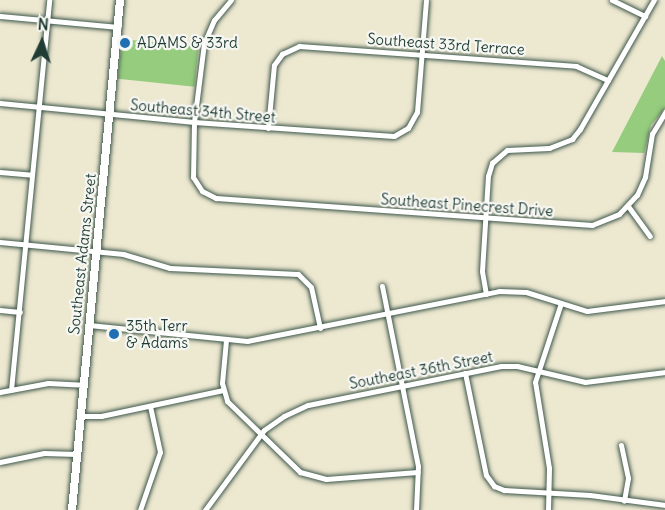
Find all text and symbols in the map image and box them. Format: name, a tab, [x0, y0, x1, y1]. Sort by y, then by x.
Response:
north arrow	[12, 12, 72, 72]
text: N	[37, 14, 49, 34]
street label: Southeast 33rd Terrace	[367, 30, 525, 58]
place label: ADAMS & 33rd	[137, 34, 238, 52]
marker: ADAMS & 33rd	[118, 36, 132, 50]
street label: Southeast 34th Street	[130, 96, 276, 126]
street label: Southeast Adams Street	[65, 173, 99, 335]
street label: Southeast Pinecrest Drive	[380, 190, 554, 220]
place label: 35th Terr & Adams	[126, 316, 188, 351]
marker: 35th Terr & Adams	[107, 327, 121, 341]
street label: Southeast 36th Street	[348, 347, 494, 393]

